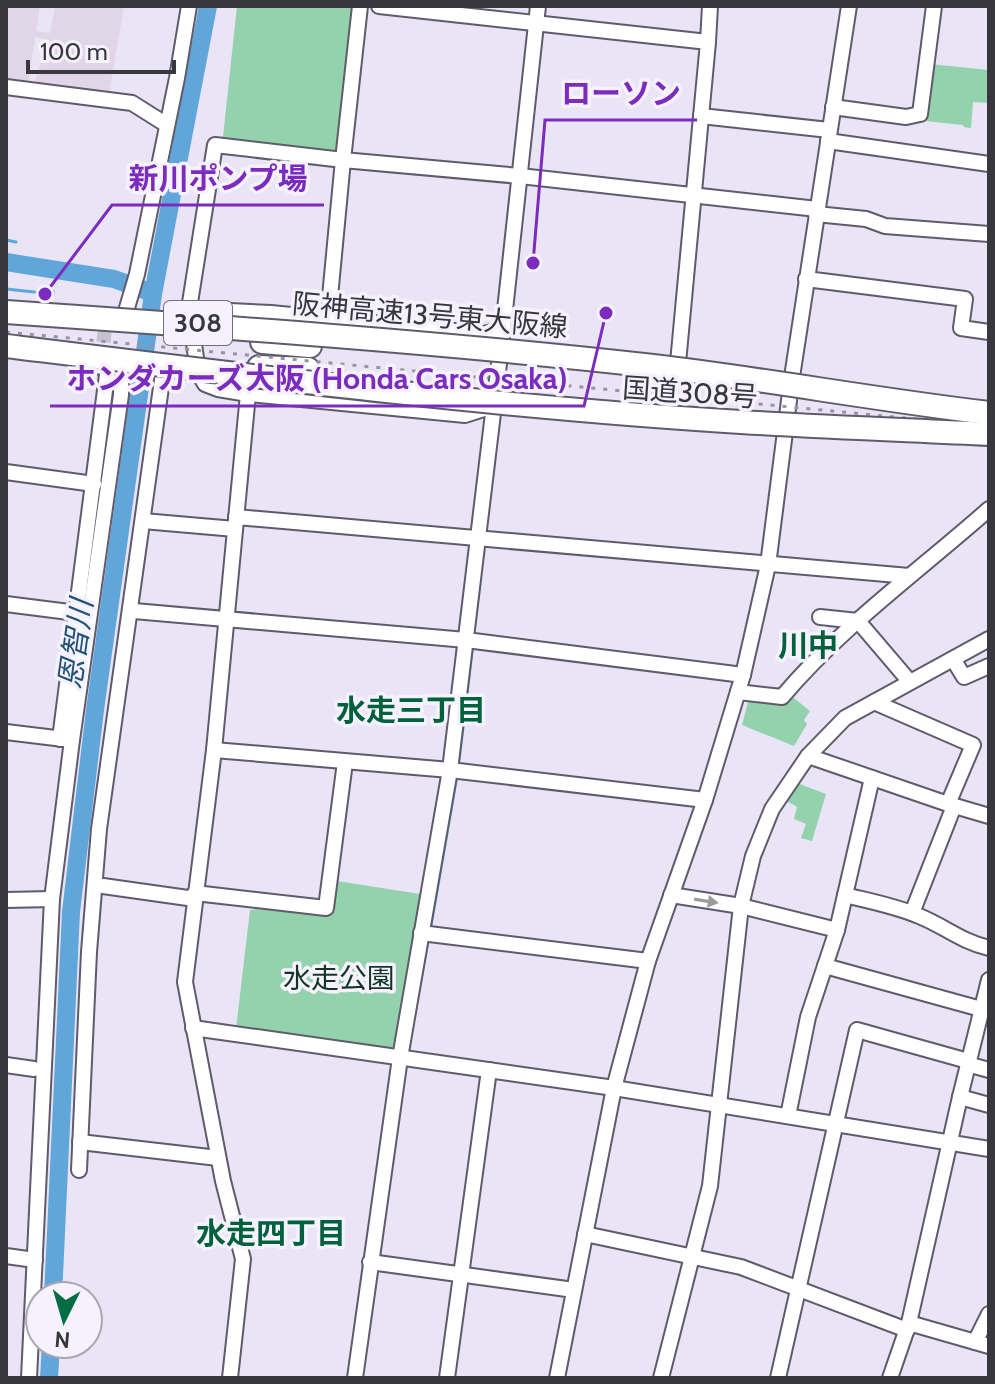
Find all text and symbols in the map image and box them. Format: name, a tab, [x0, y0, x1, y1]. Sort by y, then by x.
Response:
scale bar	[28, 24, 174, 74]
text: 100 m	[40, 37, 108, 66]
callout: ローソン	[545, 66, 697, 120]
text: ローソン	[561, 75, 681, 112]
callout: 新川ポンプ場	[112, 151, 324, 205]
text: 新川ポンプ場	[128, 160, 308, 197]
street label: 阪神高速13号東大阪線	[291, 286, 569, 344]
road number: 308	[164, 301, 232, 345]
callout: ホンダカーズ大阪 (Honda Cars Osaka)	[50, 352, 584, 406]
text: ホンダカーズ大阪 (Honda Cars Osaka)	[66, 360, 568, 397]
street label: 国道308号	[621, 370, 759, 414]
water label: 恩智川	[51, 594, 101, 691]
district label: 川中	[778, 627, 838, 664]
district label: 水走三丁目	[336, 692, 486, 729]
one-way arrow	[694, 895, 719, 907]
park label: 水走公園	[283, 961, 395, 995]
district label: 水走四丁目	[196, 1215, 346, 1252]
north arrow	[24, 1280, 104, 1360]
text: N	[53, 1325, 71, 1354]

